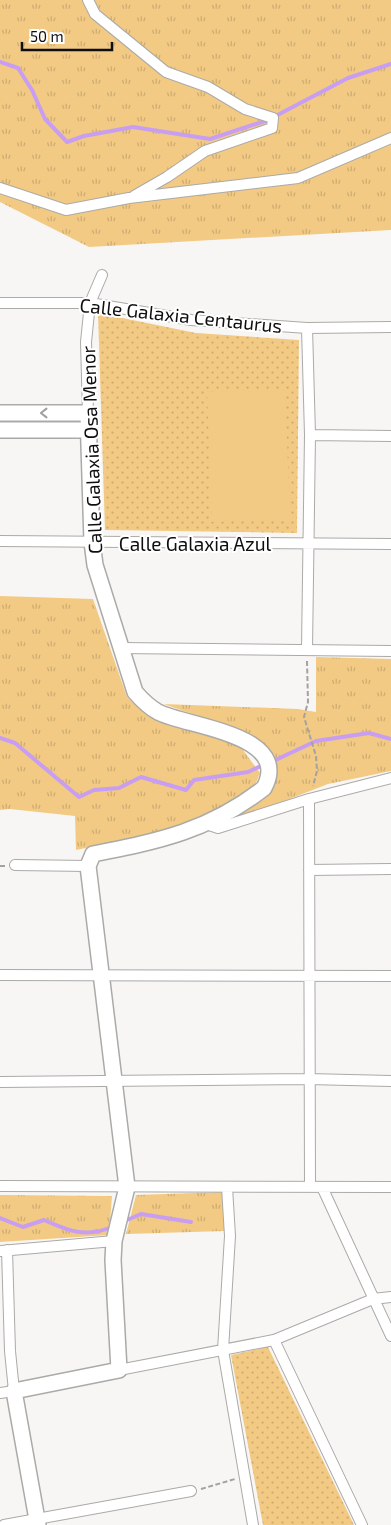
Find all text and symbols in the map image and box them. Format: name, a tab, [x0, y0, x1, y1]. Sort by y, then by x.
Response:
scale bar	[22, 20, 112, 52]
text: 50 m	[30, 27, 64, 45]
street label: Calle Galaxia Centaurus	[79, 293, 283, 337]
street label: Calle Galaxia Osa Menor	[76, 345, 106, 554]
one-way arrow	[40, 408, 48, 418]
street label: Calle Galaxia Azul	[119, 532, 272, 555]

